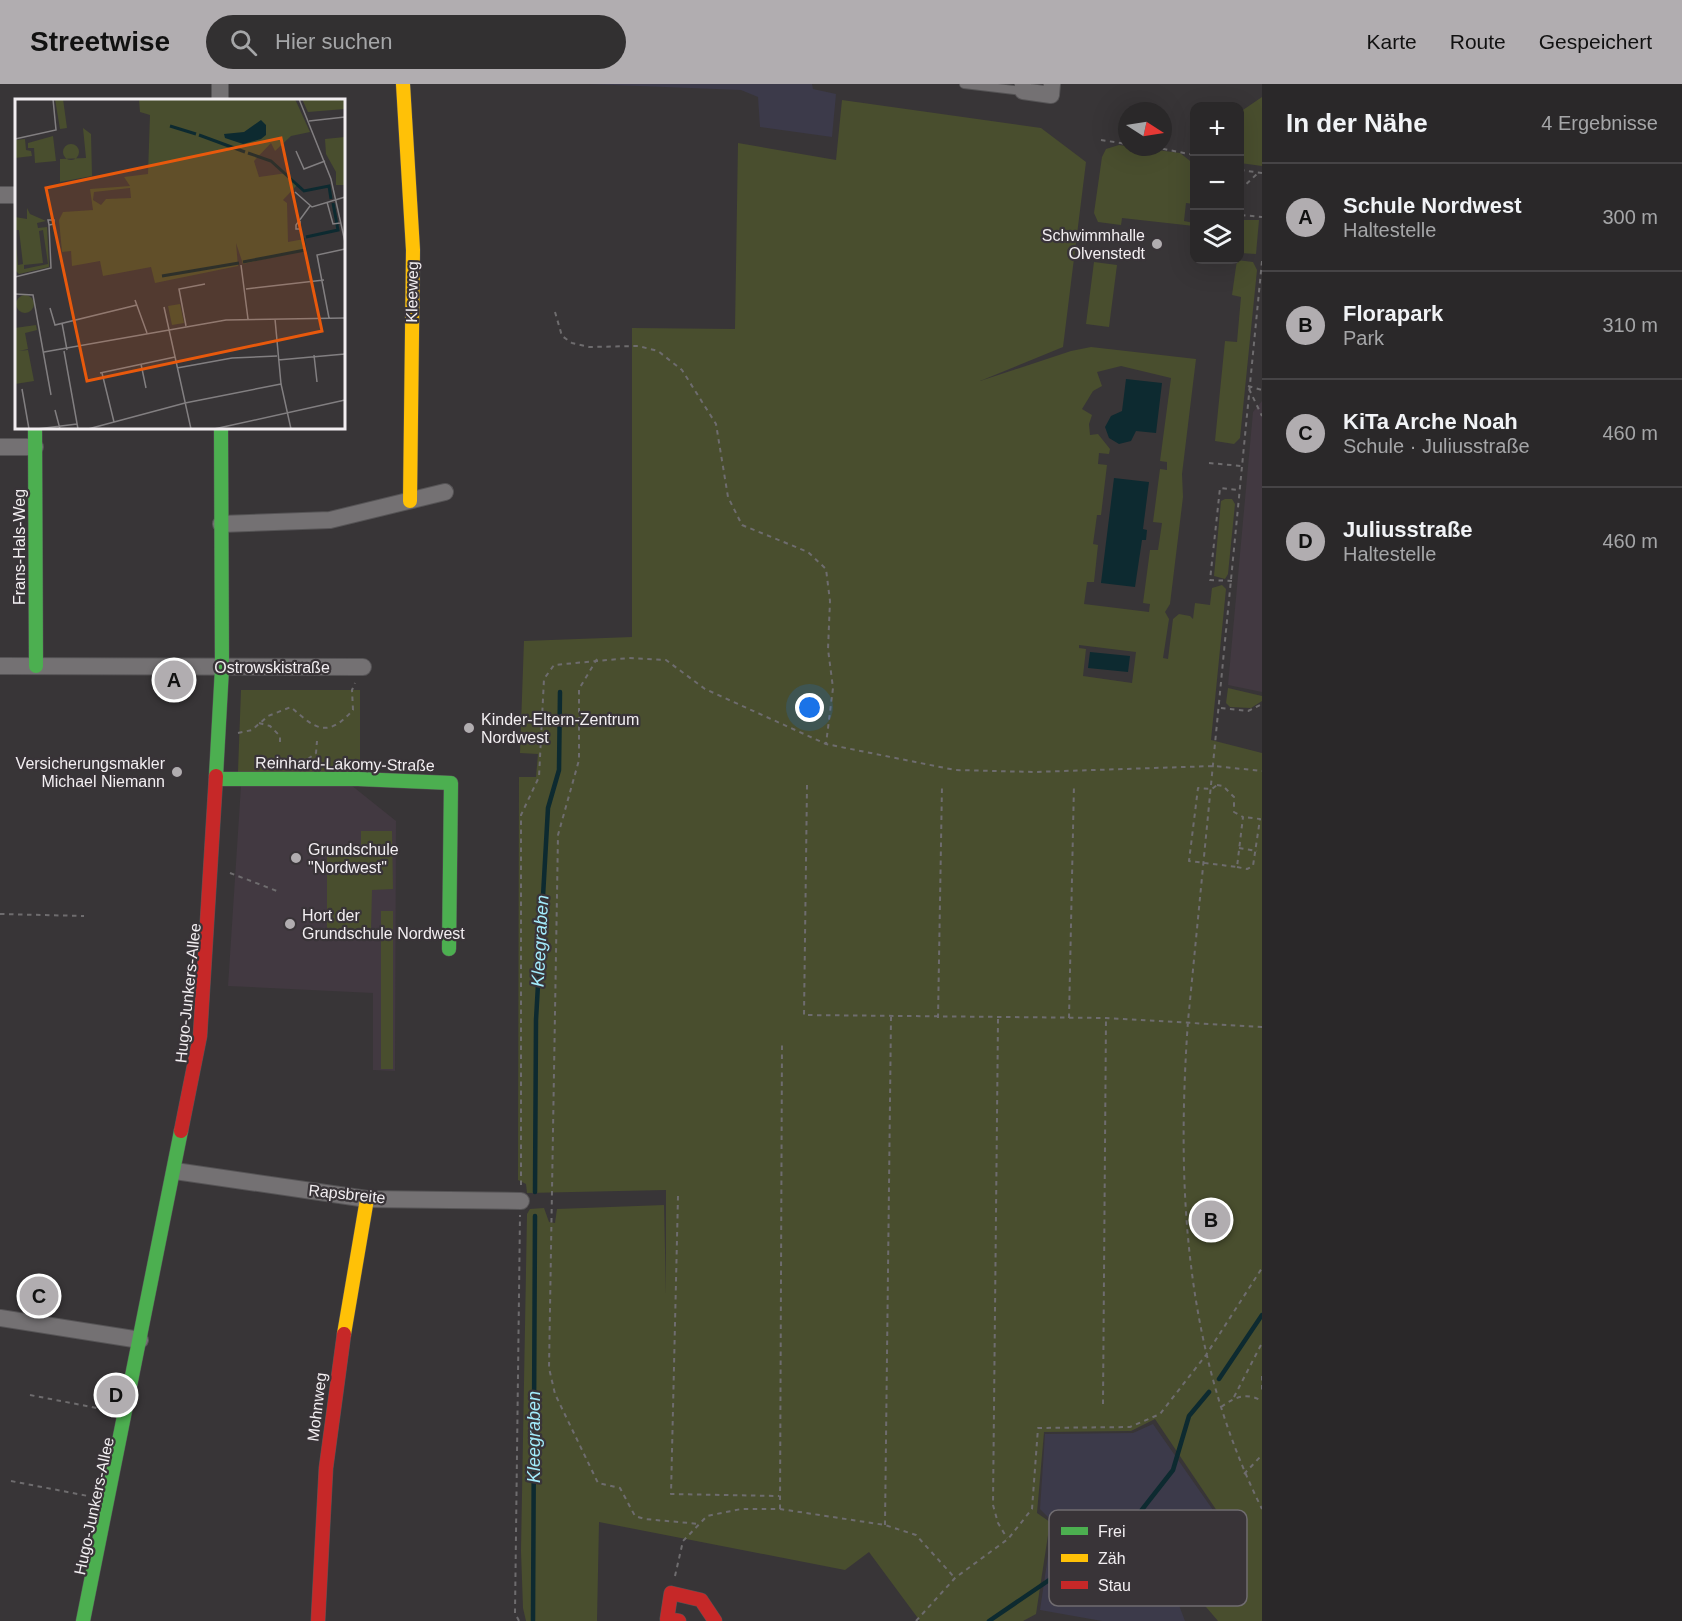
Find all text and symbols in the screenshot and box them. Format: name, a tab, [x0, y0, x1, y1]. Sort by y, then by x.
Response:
search box	[206, 15, 626, 69]
text: Streetwise	[30, 26, 170, 57]
icon: search	[227, 26, 260, 59]
text: Hier suchen	[275, 29, 392, 54]
text: Karte	[1367, 30, 1417, 53]
text: Route	[1450, 30, 1506, 53]
text: Gespeichert	[1539, 30, 1652, 53]
inset map	[15, 99, 345, 429]
north arrow	[1118, 102, 1172, 156]
map controls	[1190, 102, 1244, 264]
button: +	[1190, 102, 1244, 156]
text: In der Nähe	[1286, 108, 1428, 138]
text: 4 Ergebnisse	[1541, 112, 1658, 134]
button: −	[1190, 156, 1244, 210]
text: Schule Nordwest	[1343, 193, 1521, 218]
text: A	[1298, 206, 1313, 228]
text: 300 m	[1602, 206, 1658, 228]
button: layers	[1190, 210, 1244, 264]
text: Haltestelle	[1343, 219, 1436, 241]
place label: Schwimmhalle Olvenstedt	[1042, 227, 1146, 262]
marker: Schwimmhalle Olvenstedt	[1150, 237, 1164, 251]
street label: Kleeweg	[403, 261, 421, 323]
text: Florapark	[1343, 301, 1443, 326]
text: B	[1298, 314, 1313, 336]
text: 310 m	[1602, 314, 1658, 336]
text: Park	[1343, 327, 1384, 349]
text: KiTa Arche Noah	[1343, 409, 1518, 434]
text: C	[1298, 422, 1313, 444]
text: 460 m	[1602, 422, 1658, 444]
text: Schule · Juliusstraße	[1343, 435, 1530, 457]
street label: Frans-Hals-Weg	[11, 489, 28, 605]
text: Juliusstraße	[1343, 517, 1473, 542]
text: D	[1298, 530, 1313, 552]
text: 460 m	[1602, 530, 1658, 552]
text: Haltestelle	[1343, 543, 1436, 565]
pin: A	[154, 658, 194, 702]
street label: Ostrowskistraße	[214, 659, 330, 676]
your location	[795, 693, 824, 722]
place label: Kinder-Eltern-Zentrum Nordwest	[481, 711, 639, 746]
marker: Kinder-Eltern-Zentrum Nordwest	[462, 721, 476, 735]
street label: Reinhard-Lakomy-Straße	[255, 754, 435, 774]
place label: Versicherungsmakler Michael Niemann	[16, 755, 166, 790]
marker: Versicherungsmakler Michael Niemann	[170, 765, 184, 779]
place label: Grundschule "Nordwest"	[308, 841, 399, 876]
marker: Grundschule "Nordwest"	[289, 851, 303, 865]
water label: Kleegraben	[528, 895, 552, 987]
place label: Hort der Grundschule Nordwest	[302, 907, 465, 942]
marker: Hort der Grundschule Nordwest	[283, 917, 297, 931]
street label: Hugo-Junkers-Allee	[172, 922, 204, 1064]
street label: Rapsbreite	[308, 1182, 386, 1207]
pin: B	[1192, 1198, 1230, 1242]
pin: C	[20, 1274, 58, 1318]
pin: D	[96, 1372, 136, 1418]
street label: Mohnweg	[304, 1372, 330, 1442]
water label: Kleegraben	[524, 1391, 544, 1483]
street label: Hugo-Junkers-Allee	[71, 1435, 117, 1576]
legend	[1049, 1510, 1247, 1606]
text: Frei	[1098, 1523, 1126, 1540]
text: Zäh	[1098, 1550, 1126, 1567]
text: Stau	[1098, 1577, 1131, 1594]

